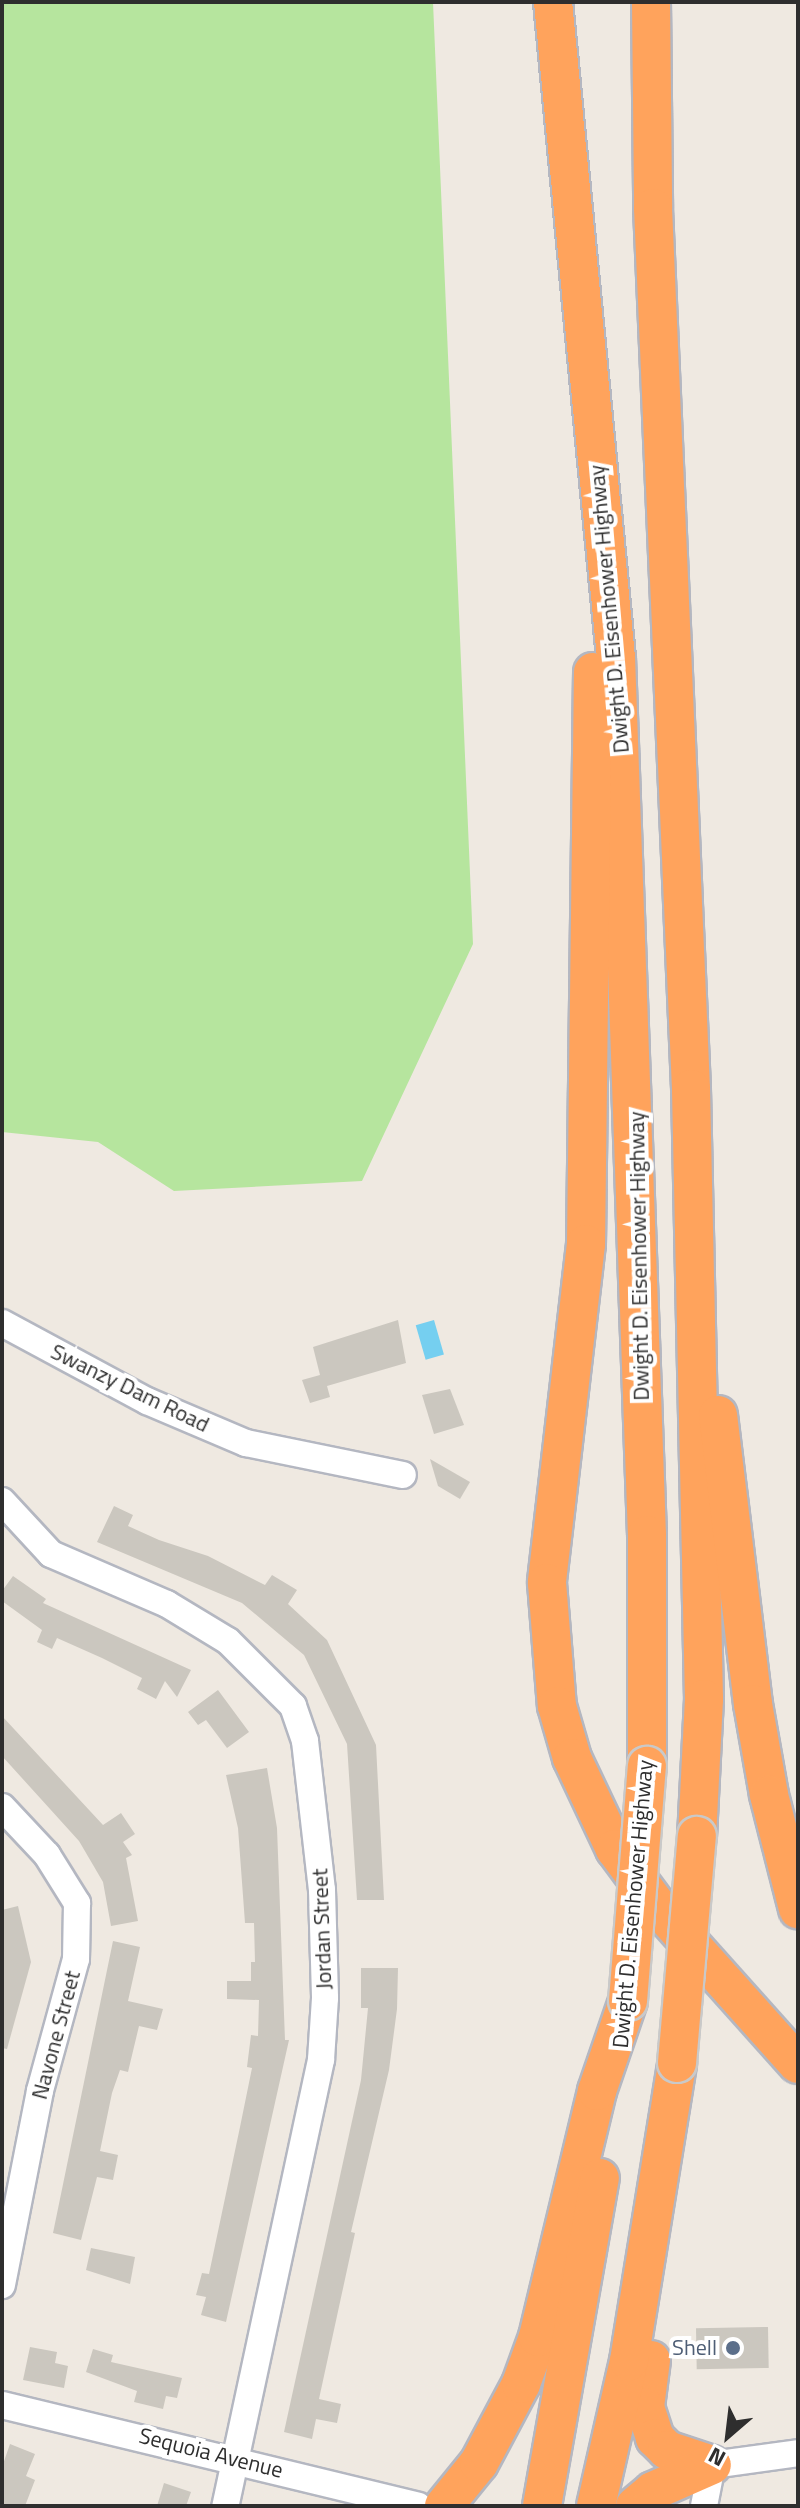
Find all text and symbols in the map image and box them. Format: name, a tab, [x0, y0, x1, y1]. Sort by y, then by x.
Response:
street label: Dwight D. Eisenhower Highway	[583, 464, 635, 754]
street label: Dwight D. Eisenhower Highway	[623, 1111, 655, 1401]
street label: Swanzy Dam Road	[47, 1338, 213, 1438]
street label: Dwight D. Eisenhower Highway	[607, 1759, 659, 2049]
street label: Jordan Street	[307, 1868, 337, 1990]
street label: Navone Street	[26, 1968, 86, 2102]
place label: Shell	[672, 2335, 717, 2361]
marker: Shell	[724, 2339, 742, 2357]
north arrow	[688, 2396, 768, 2476]
street label: Sequoia Avenue	[136, 2422, 286, 2484]
text: N	[702, 2439, 731, 2476]

